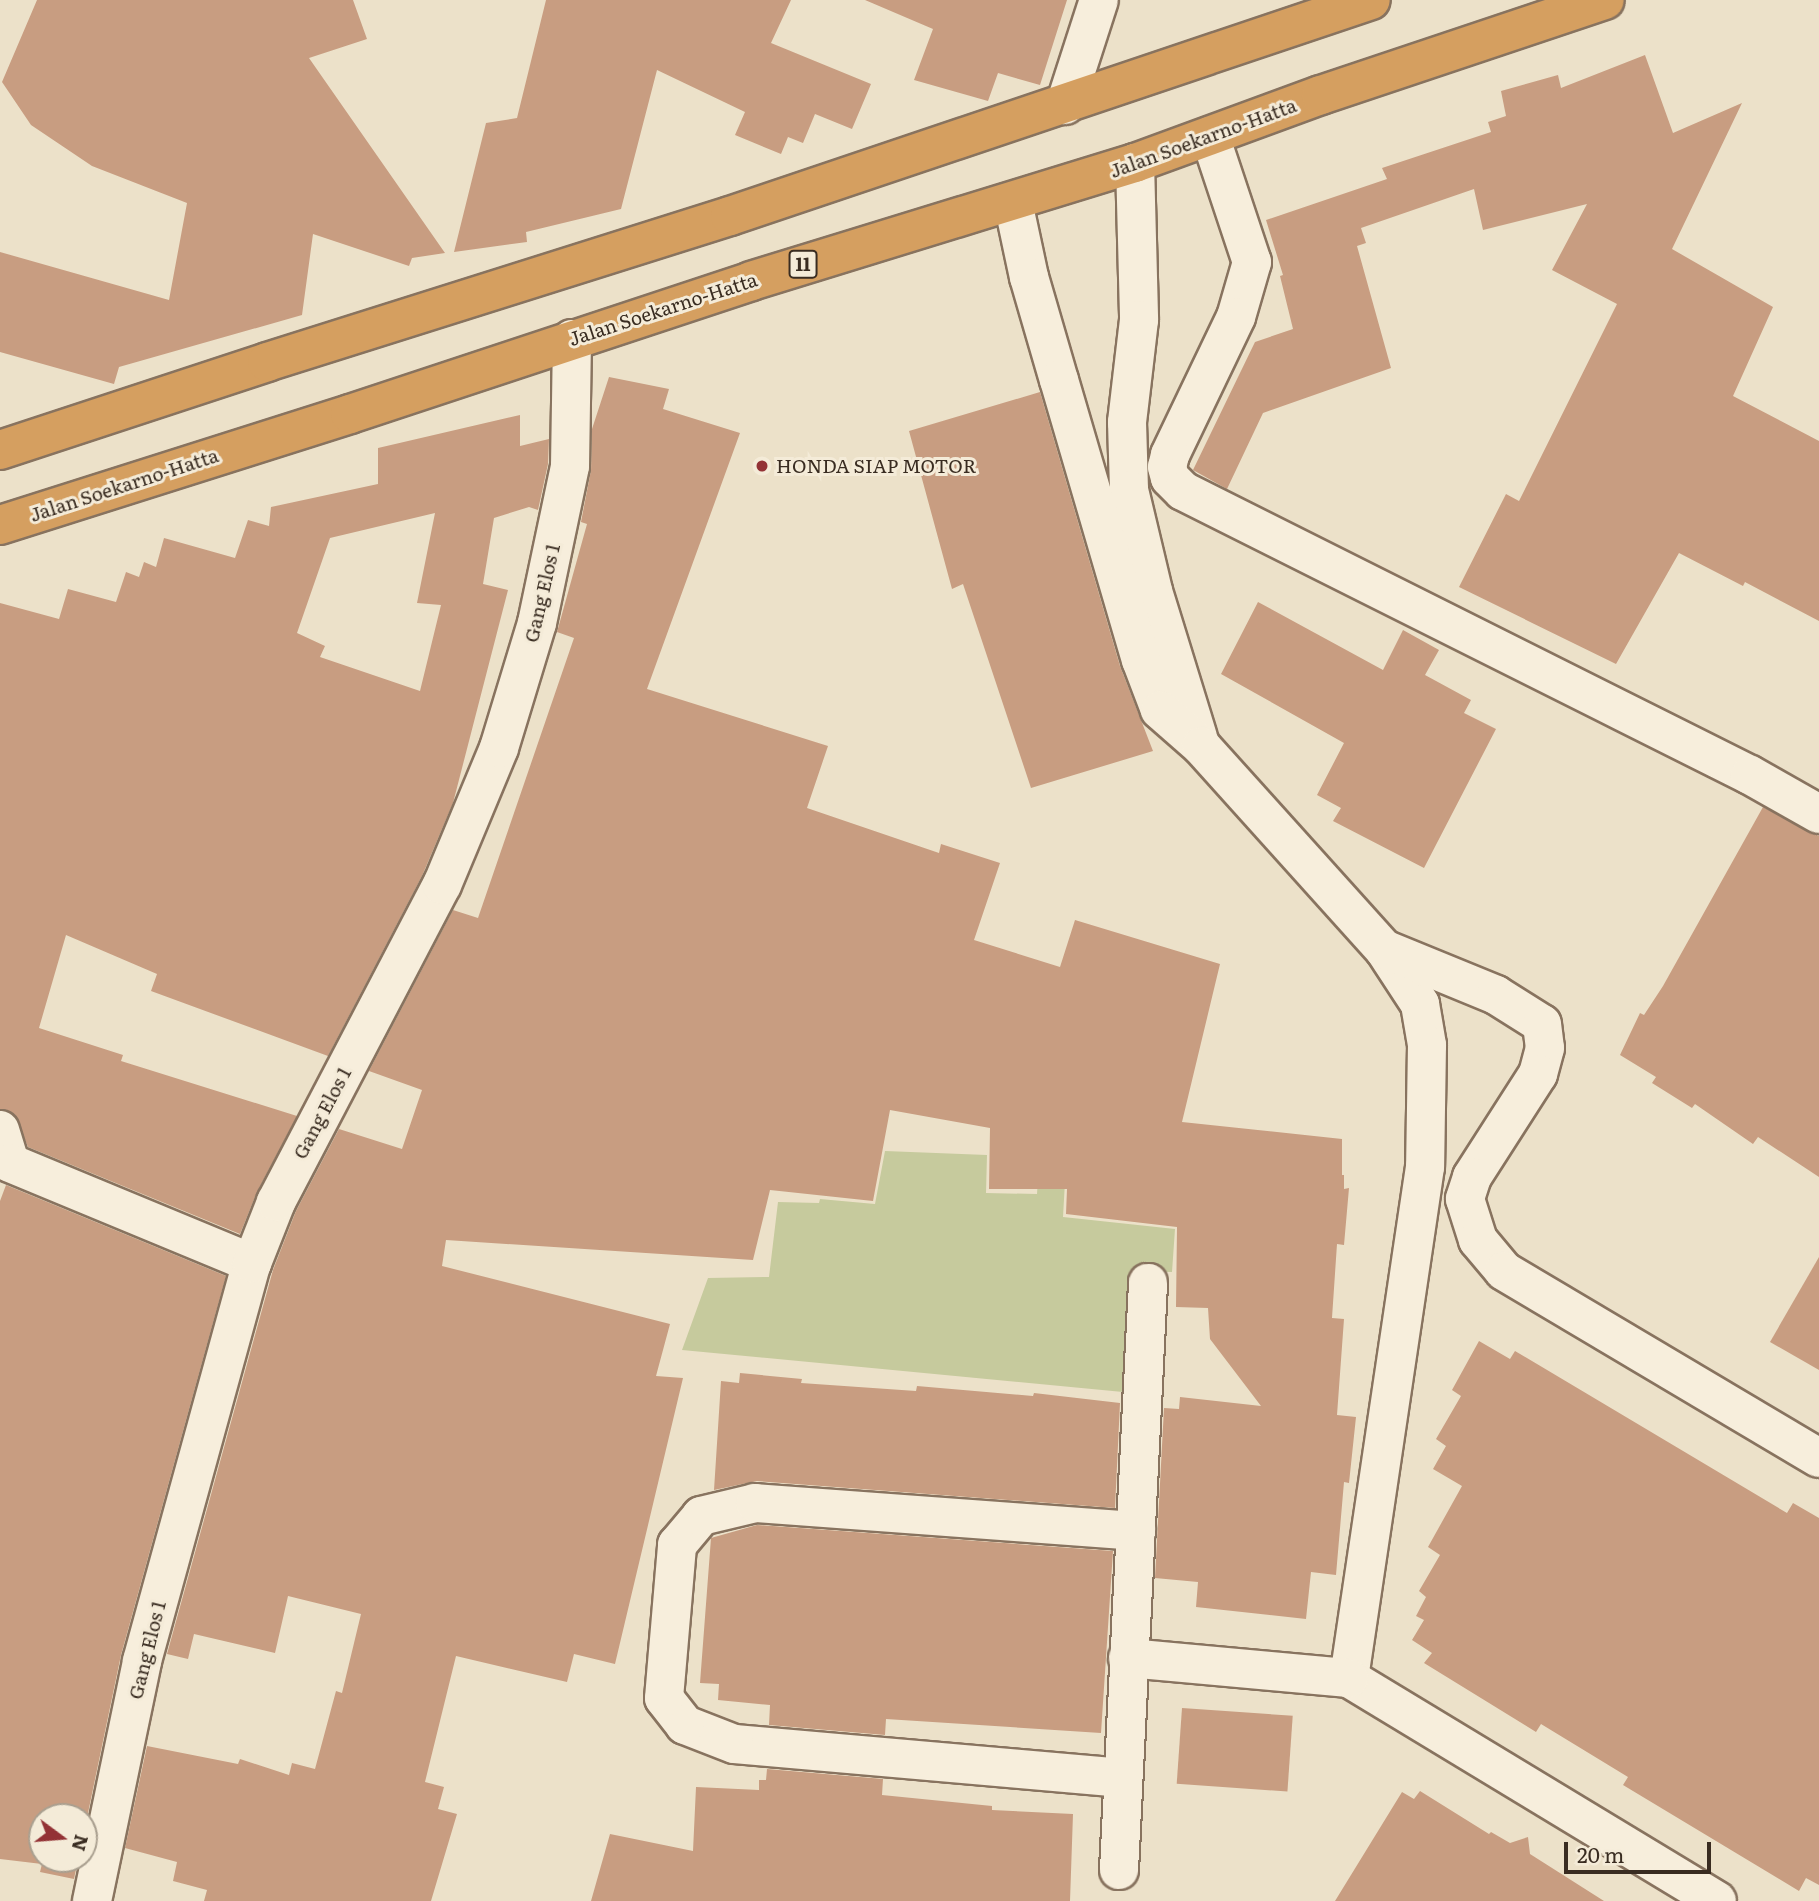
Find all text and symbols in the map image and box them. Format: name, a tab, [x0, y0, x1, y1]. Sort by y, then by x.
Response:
street label: Jalan Soekarno-Hatta	[1107, 94, 1299, 182]
road number: 11	[787, 250, 819, 278]
street label: Jalan Soekarno-Hatta	[566, 268, 760, 350]
street label: Jalan Soekarno-Hatta	[27, 444, 221, 526]
place label: HONDA SIAP MOTOR	[776, 455, 977, 477]
marker: HONDA SIAP MOTOR	[754, 458, 770, 474]
street label: Gang Elos 1	[520, 541, 564, 645]
street label: Gang Elos 1	[288, 1063, 356, 1163]
street label: Gang Elos 1	[124, 1599, 170, 1701]
north arrow	[28, 1803, 98, 1873]
scale bar	[1567, 1828, 1714, 1872]
text: N	[66, 1832, 97, 1855]
text: 20 m	[1577, 1838, 1624, 1869]

